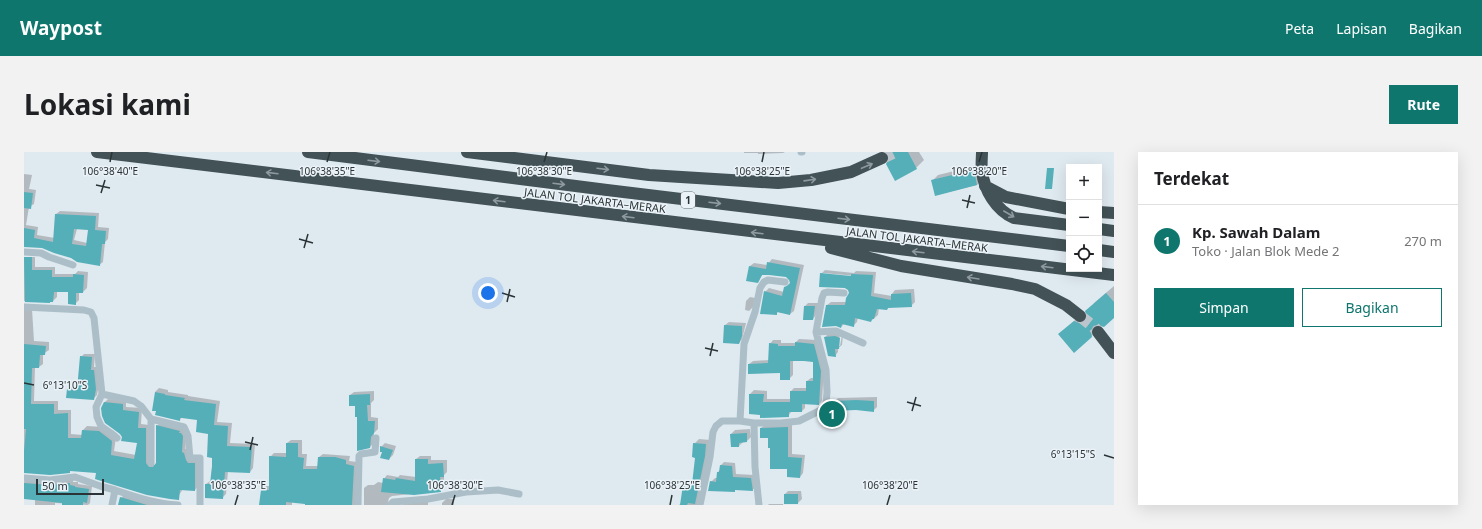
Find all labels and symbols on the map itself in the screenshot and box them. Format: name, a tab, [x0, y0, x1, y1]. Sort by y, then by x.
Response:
one-way arrow	[367, 157, 380, 164]
one-way arrow	[861, 161, 873, 169]
text: 106°38'40"E	[82, 164, 138, 178]
text: 106°38'35"E	[299, 164, 355, 178]
text: 106°38'30"E	[516, 164, 572, 178]
text: 106°38'25"E	[734, 164, 790, 178]
text: 106°38'20"E	[951, 164, 1007, 178]
one-way arrow	[596, 165, 609, 173]
one-way arrow	[266, 170, 279, 177]
one-way arrow	[803, 176, 816, 184]
one-way arrow	[552, 180, 565, 188]
street label: JALAN TOL JAKARTA–MERAK	[522, 184, 667, 216]
road number: 1	[681, 192, 695, 208]
one-way arrow	[493, 197, 506, 205]
one-way arrow	[708, 200, 721, 207]
one-way arrow	[1003, 211, 1015, 219]
one-way arrow	[622, 213, 635, 221]
one-way arrow	[837, 215, 850, 223]
street label: JALAN TOL JAKARTA–MERAK	[844, 223, 989, 255]
one-way arrow	[751, 229, 764, 237]
one-way arrow	[912, 248, 925, 256]
one-way arrow	[1041, 264, 1054, 271]
one-way arrow	[967, 274, 980, 282]
your location	[478, 283, 498, 303]
text: 6°13'10"S	[43, 378, 88, 392]
pin: 1	[819, 399, 845, 429]
text: 6°13'15"S	[1051, 447, 1096, 461]
scale bar	[36, 477, 104, 496]
text: 106°38'35"E	[210, 478, 266, 492]
text: 106°38'30"E	[427, 478, 483, 492]
text: 106°38'25"E	[644, 478, 700, 492]
text: 106°38'20"E	[862, 478, 918, 492]

